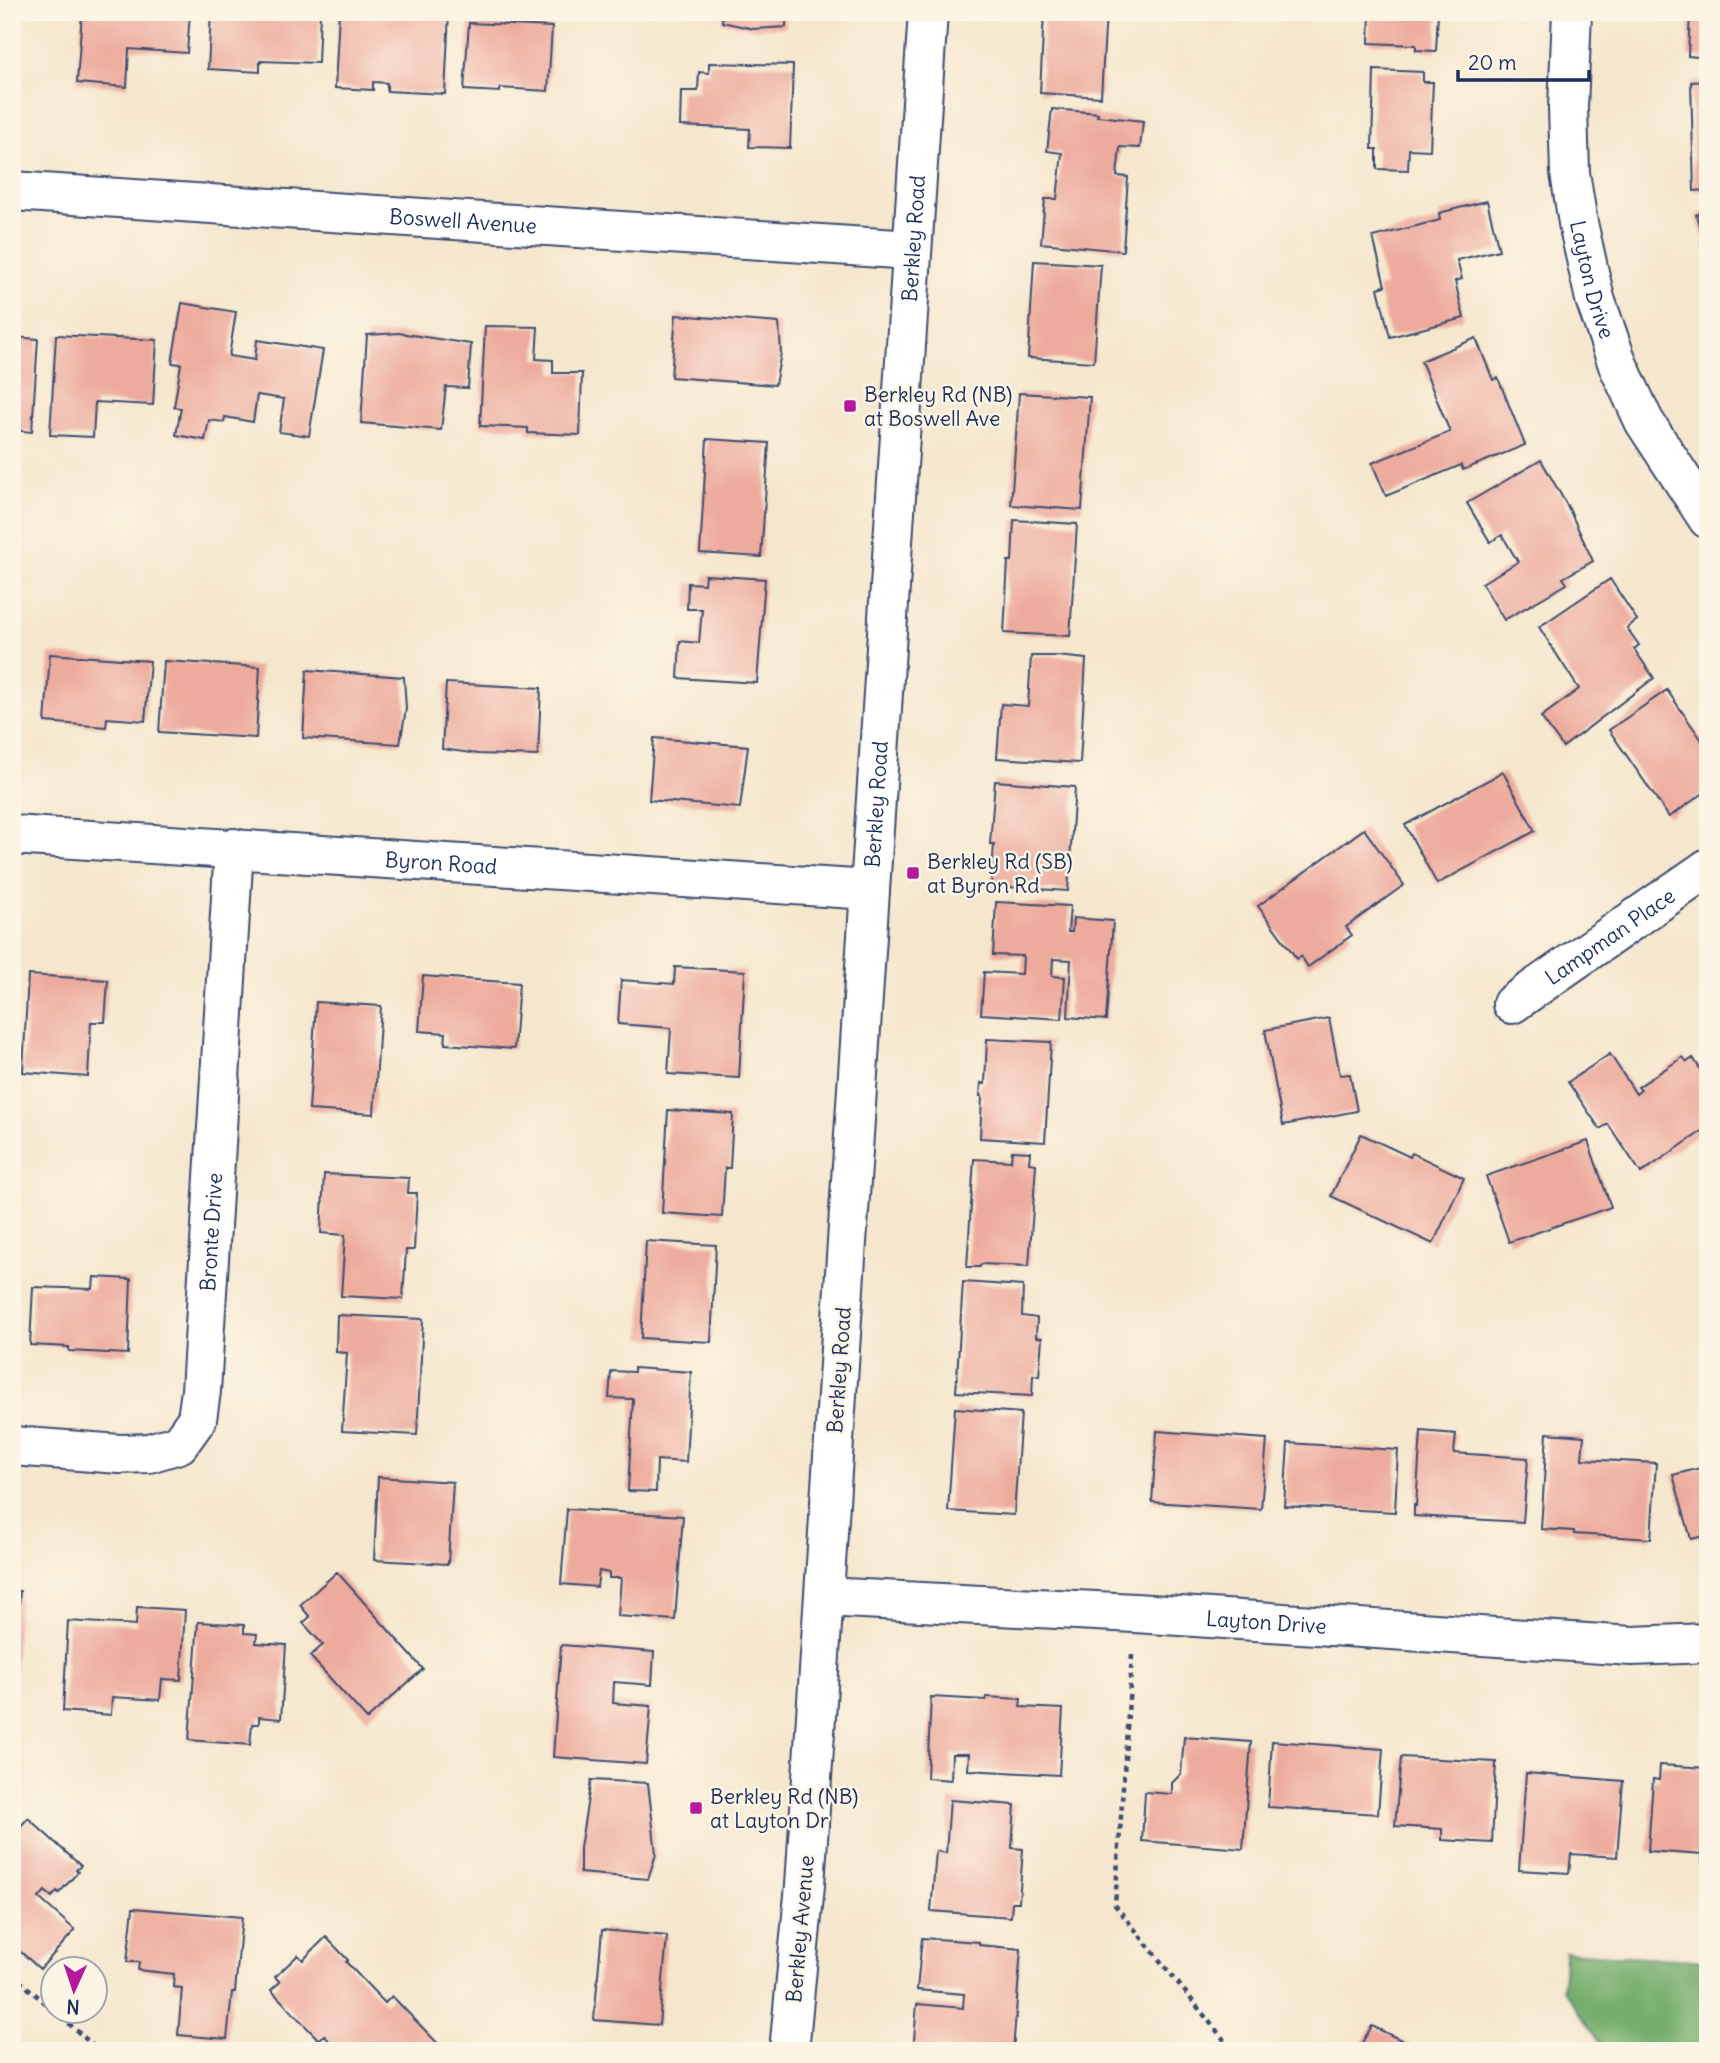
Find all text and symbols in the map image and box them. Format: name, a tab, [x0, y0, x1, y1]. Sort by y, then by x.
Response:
scale bar	[1458, 38, 1589, 82]
text: 20 m	[1468, 49, 1517, 76]
street label: Berkley Road	[895, 174, 931, 303]
street label: Boswell Avenue	[388, 202, 538, 239]
street label: Layton Drive	[1564, 218, 1621, 342]
place label: Berkley Rd (NB) at Boswell Ave	[864, 381, 1012, 432]
marker: Berkley Rd (NB) at Boswell Ave	[842, 398, 858, 414]
street label: Berkley Road	[858, 740, 893, 868]
street label: Byron Road	[384, 845, 498, 880]
place label: Berkley Rd (SB) at Byron Rd	[927, 848, 1073, 899]
marker: Berkley Rd (SB) at Byron Rd	[905, 865, 921, 881]
street label: Lampman Place	[1540, 882, 1680, 991]
street label: Bronte Drive	[194, 1172, 228, 1292]
street label: Berkley Road	[821, 1306, 857, 1434]
street label: Layton Drive	[1205, 1604, 1327, 1639]
place label: Berkley Rd (NB) at Layton Dr	[710, 1783, 858, 1834]
marker: Berkley Rd (NB) at Layton Dr	[688, 1800, 704, 1816]
street label: Berkley Avenue	[780, 1854, 820, 2004]
north arrow	[38, 1954, 108, 2024]
text: N	[66, 1995, 80, 2019]

